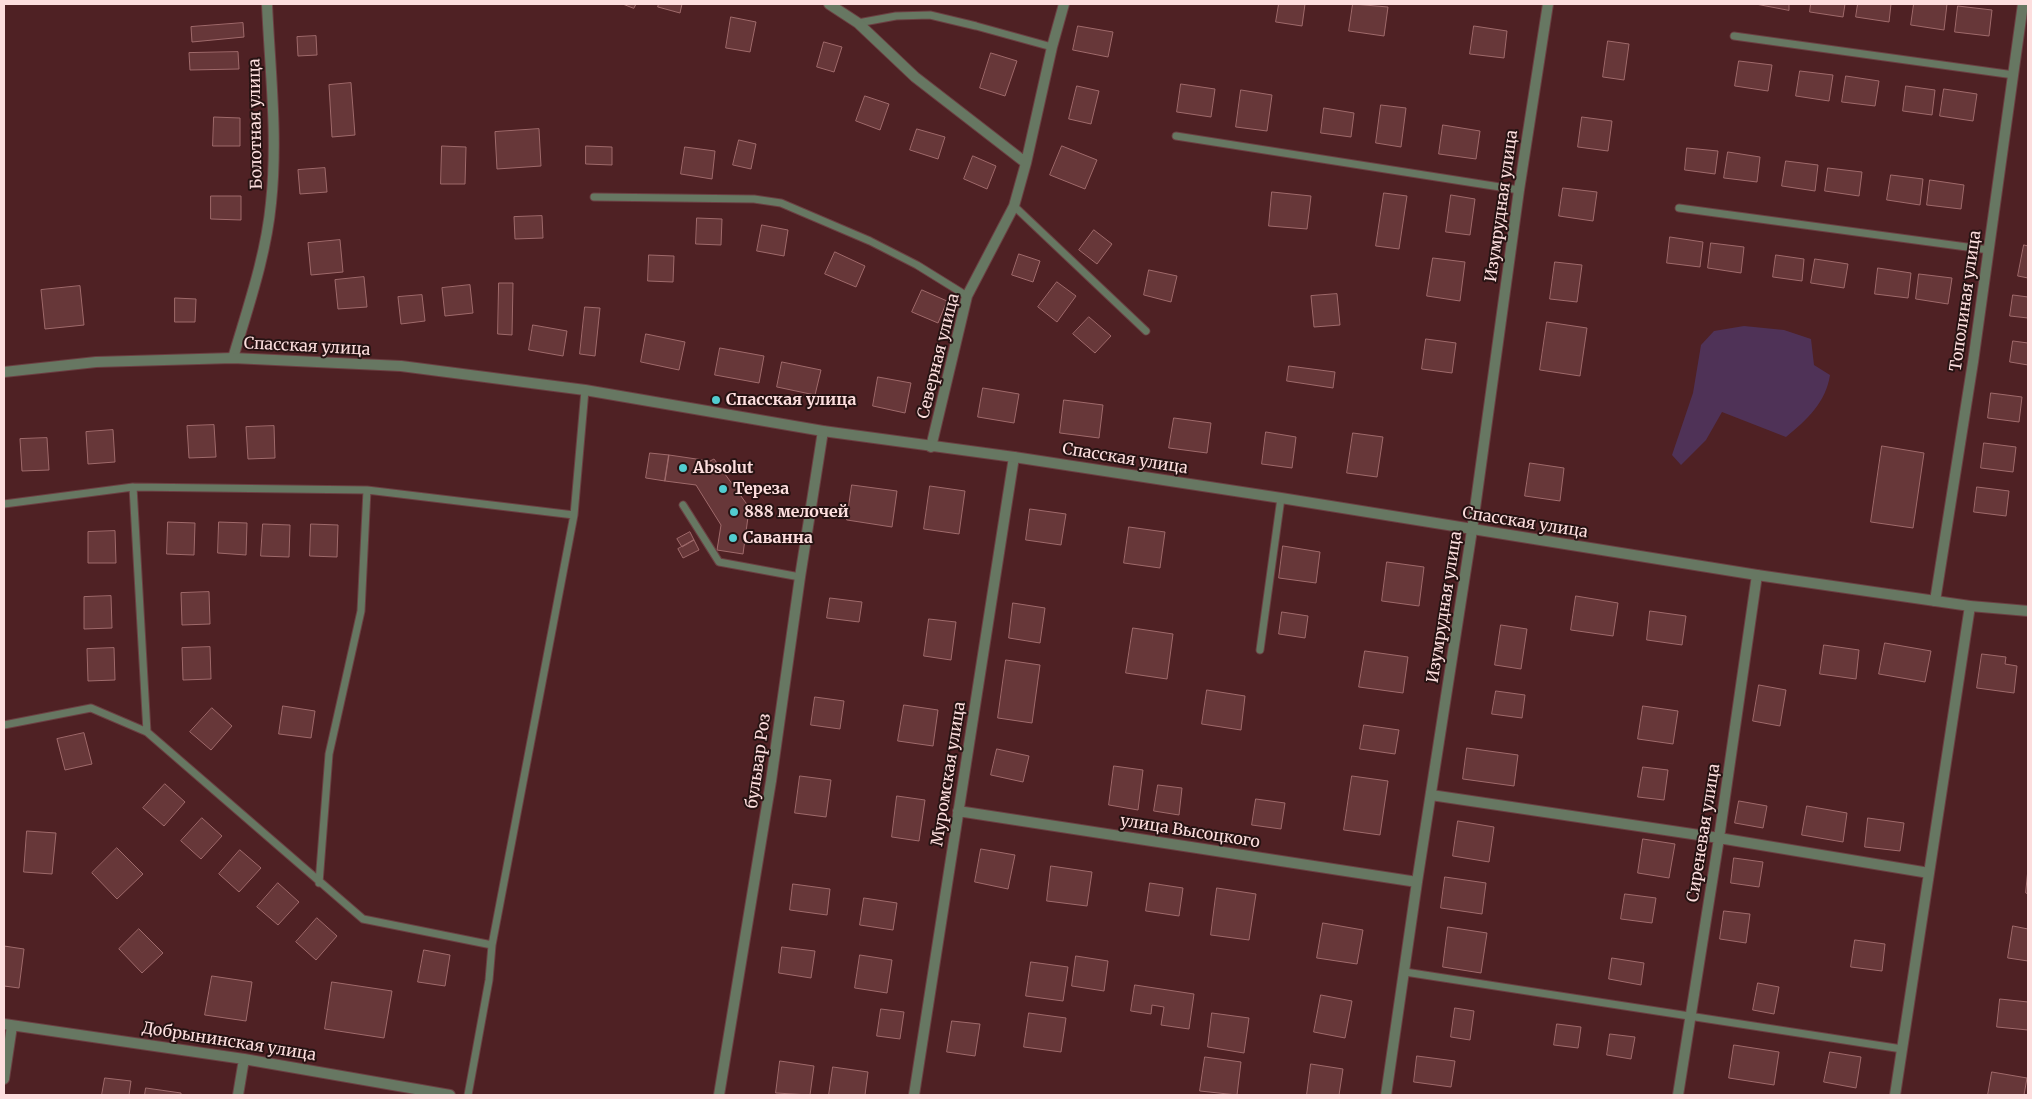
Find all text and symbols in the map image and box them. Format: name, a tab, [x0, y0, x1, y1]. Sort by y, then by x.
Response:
street label: Болотная улица	[245, 58, 267, 190]
street label: Изумрудная улица	[1482, 129, 1522, 283]
street label: Тополиная улица	[1947, 229, 1985, 373]
street label: Северная улица	[914, 291, 964, 421]
street label: Спасская улица	[243, 334, 371, 360]
place label: Спасская улица	[726, 390, 857, 410]
marker: Спасская улица	[710, 394, 722, 406]
street label: Спасская улица	[1061, 440, 1189, 478]
place label: Absolut	[693, 458, 753, 478]
marker: Absolut	[677, 462, 689, 474]
place label: Тереза	[733, 479, 789, 499]
marker: Тереза	[717, 483, 729, 495]
place label: 888 мелочей	[744, 502, 849, 522]
street label: Спасская улица	[1461, 504, 1589, 542]
marker: 888 мелочей	[728, 506, 740, 518]
place label: Саванна	[743, 528, 813, 548]
street label: Изумрудная улица	[1424, 530, 1466, 684]
marker: Саванна	[727, 532, 739, 544]
street label: Муромская улица	[928, 700, 970, 848]
street label: бульвар Роз	[743, 712, 775, 810]
street label: Сиреневая улица	[1684, 762, 1724, 904]
street label: улица Высоцкого	[1119, 811, 1261, 853]
street label: Добрынинская улица	[141, 1019, 317, 1065]

